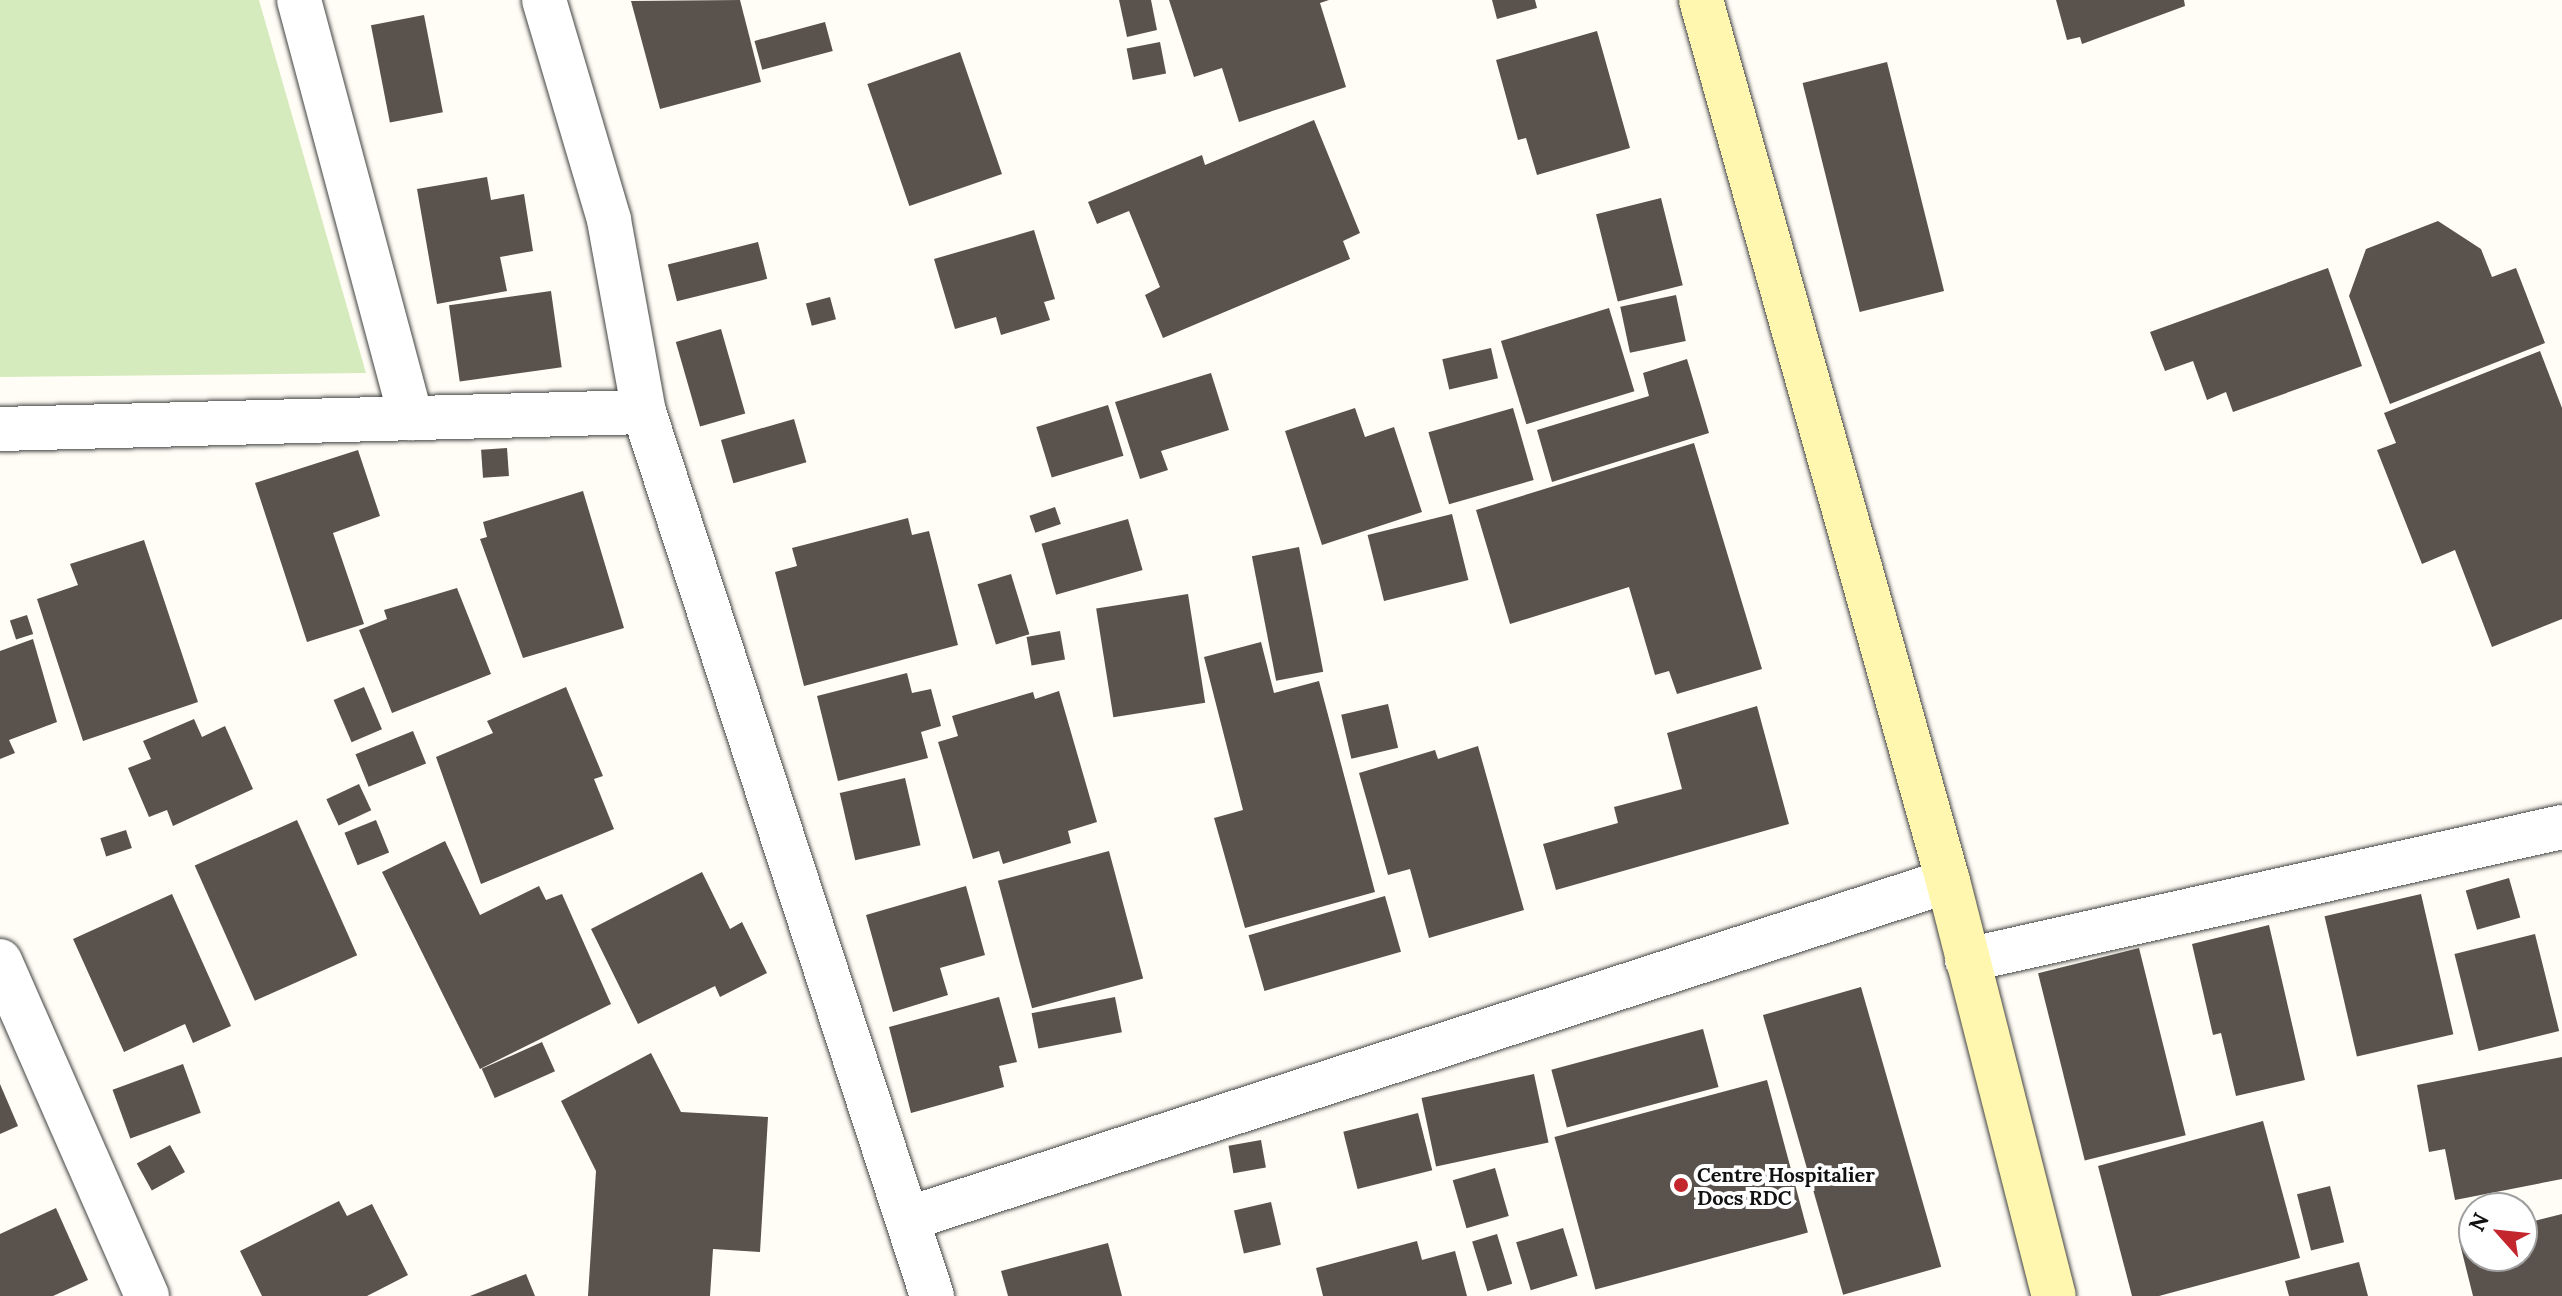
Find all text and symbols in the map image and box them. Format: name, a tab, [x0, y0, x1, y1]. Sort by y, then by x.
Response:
place label: Centre Hospitalier Docs RDC	[1697, 1162, 1875, 1209]
marker: Centre Hospitalier Docs RDC	[1672, 1176, 1690, 1194]
north arrow	[2458, 1192, 2538, 1272]
text: N	[2462, 1208, 2495, 1236]

